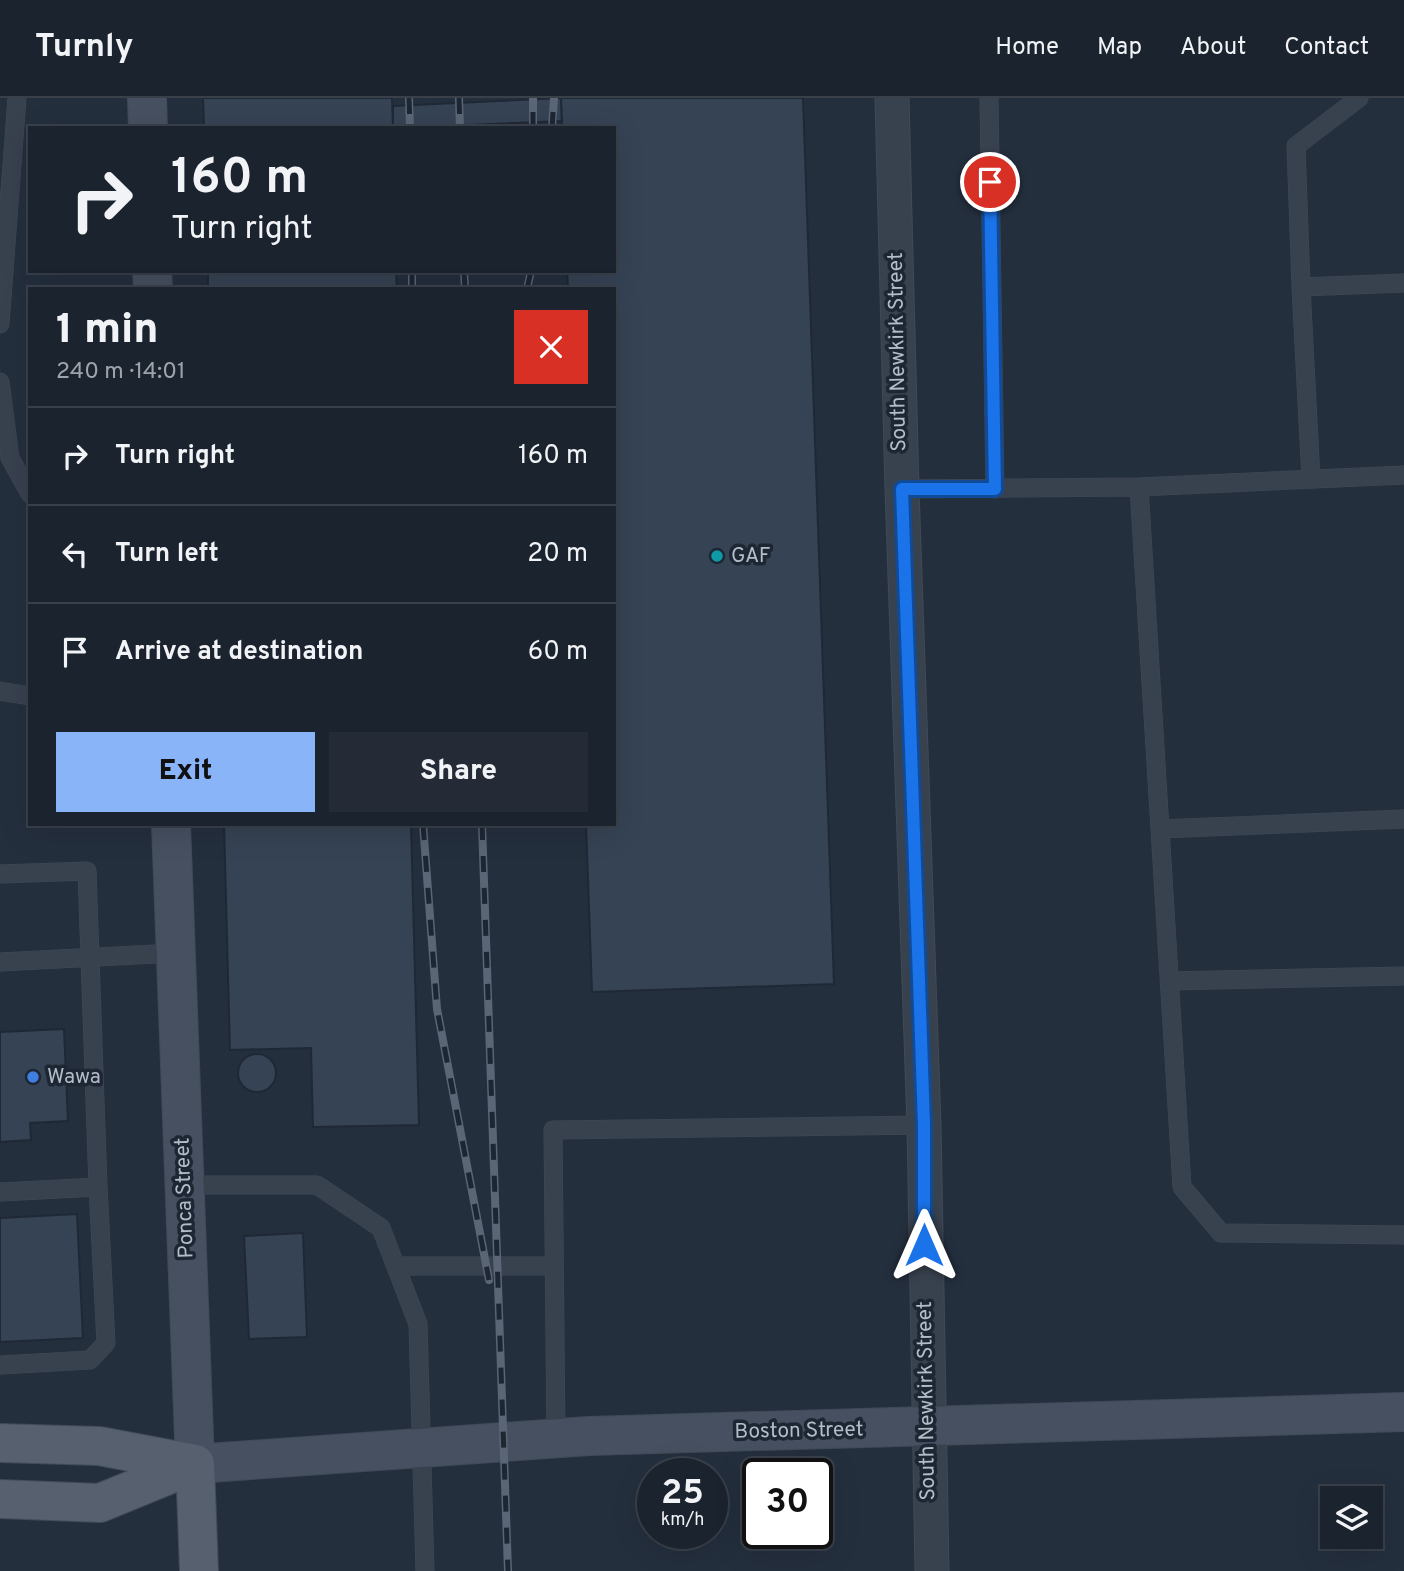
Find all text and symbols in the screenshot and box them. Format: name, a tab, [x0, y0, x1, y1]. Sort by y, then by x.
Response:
text: Turnly	[35, 27, 133, 69]
text: Home	[995, 33, 1059, 63]
text: Map	[1097, 33, 1142, 63]
text: About	[1180, 33, 1246, 63]
text: Contact	[1284, 33, 1369, 63]
text: 160 m	[171, 149, 308, 211]
pin	[960, 152, 1020, 212]
icon: right	[56, 154, 147, 245]
icon: arrive	[971, 163, 1009, 201]
text: Turn right	[171, 210, 313, 250]
street label: South Newkirk Street	[883, 252, 913, 452]
text: 1 min	[56, 305, 159, 358]
button: close	[514, 310, 588, 384]
text: 240 m · 14:01	[56, 358, 186, 387]
icon: right	[56, 437, 94, 475]
text: Turn right	[115, 440, 235, 473]
text: 160 m	[518, 440, 588, 473]
icon: left	[56, 535, 94, 573]
text: Turn left	[115, 538, 219, 571]
text: 20 m	[527, 538, 588, 571]
place label: GAF	[731, 543, 771, 570]
marker: GAF	[709, 548, 725, 564]
icon: arrive	[56, 633, 94, 671]
text: Arrive at destination	[115, 636, 363, 669]
text: 60 m	[528, 636, 588, 669]
button: Exit	[56, 732, 315, 812]
button: Share	[329, 732, 588, 812]
place label: Wawa	[47, 1064, 101, 1091]
marker: Wawa	[25, 1069, 41, 1085]
street label: Ponca Street	[169, 1137, 201, 1259]
position arrow	[887, 1208, 961, 1282]
street label: South Newkirk Street	[912, 1301, 942, 1501]
street label: Boston Street	[734, 1416, 864, 1446]
speed limit sign: 30	[742, 1458, 833, 1549]
text: 25	[661, 1472, 704, 1516]
map controls	[1320, 1486, 1383, 1549]
button: layers	[1320, 1486, 1383, 1549]
text: km/h	[661, 1509, 704, 1532]

